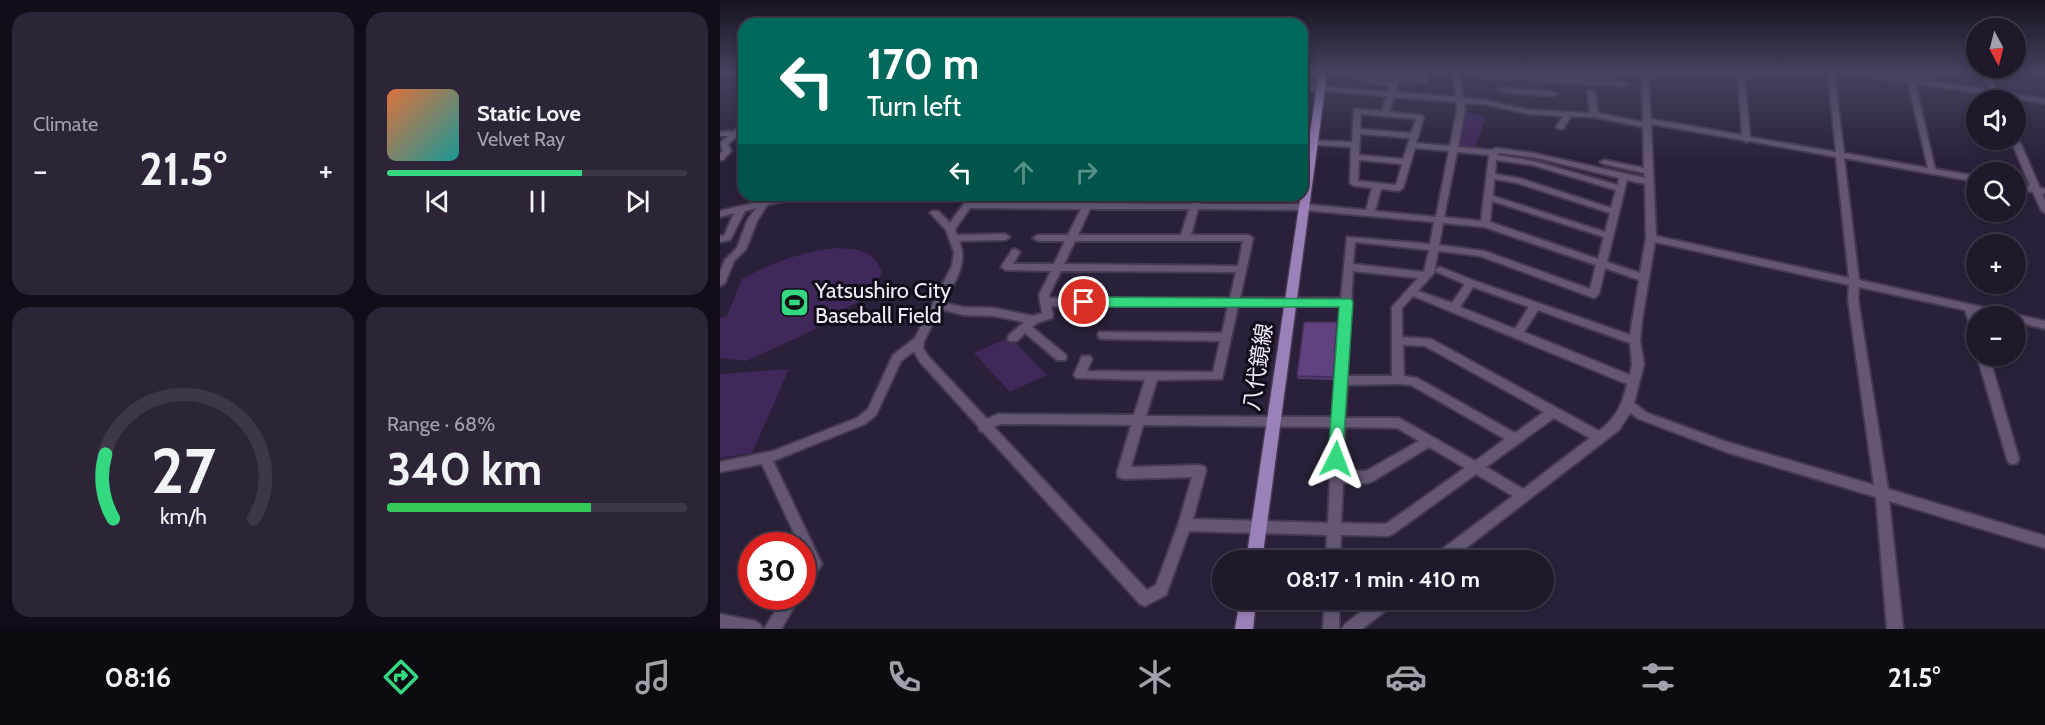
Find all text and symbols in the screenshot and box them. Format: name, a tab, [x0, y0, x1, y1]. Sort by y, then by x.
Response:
north arrow	[1966, 18, 2026, 78]
map controls	[1966, 18, 2026, 366]
text: 170 m	[867, 38, 979, 90]
icon: left	[768, 42, 846, 120]
text: Turn left	[867, 90, 961, 123]
button: sound	[1966, 90, 2026, 150]
text: Static Love	[477, 100, 581, 127]
text: Climate	[33, 112, 98, 136]
text: Velvet Ray	[477, 127, 565, 151]
text: 21.5°	[139, 142, 227, 196]
text: −	[33, 150, 48, 190]
text: +	[318, 150, 333, 190]
icon: left	[944, 156, 977, 189]
icon: ahead	[1007, 156, 1040, 189]
icon: right	[1070, 156, 1103, 189]
button: search	[1966, 162, 2026, 222]
icon: previous	[421, 185, 454, 218]
icon: pause	[521, 185, 554, 218]
icon: next	[621, 185, 654, 218]
button: +	[1966, 234, 2026, 294]
pin	[1058, 276, 1109, 327]
place label: Yatsushiro City Baseball Field	[814, 277, 951, 329]
icon: arrive	[1067, 285, 1100, 318]
sports icon: Yatsushiro City Baseball Field	[778, 287, 810, 319]
button: −	[1966, 306, 2026, 366]
street label: 八代鏡線	[1238, 321, 1278, 413]
text: Range · 68%	[387, 412, 495, 436]
position arrow	[1304, 427, 1368, 491]
text: 27	[151, 433, 216, 509]
text: 340 km	[387, 442, 542, 496]
text: km/h	[160, 503, 206, 529]
speed limit sign: 30	[738, 532, 816, 610]
text: 08:17 · 1 min · 410 m	[1286, 566, 1480, 593]
icon: directions	[380, 656, 422, 698]
icon: music	[632, 656, 674, 698]
icon: phone	[883, 656, 925, 698]
icon: climate	[1134, 656, 1176, 698]
icon: car	[1385, 656, 1427, 698]
icon: filters	[1637, 656, 1679, 698]
text: 08:16	[105, 661, 171, 694]
text: 21.5°	[1888, 661, 1940, 694]

